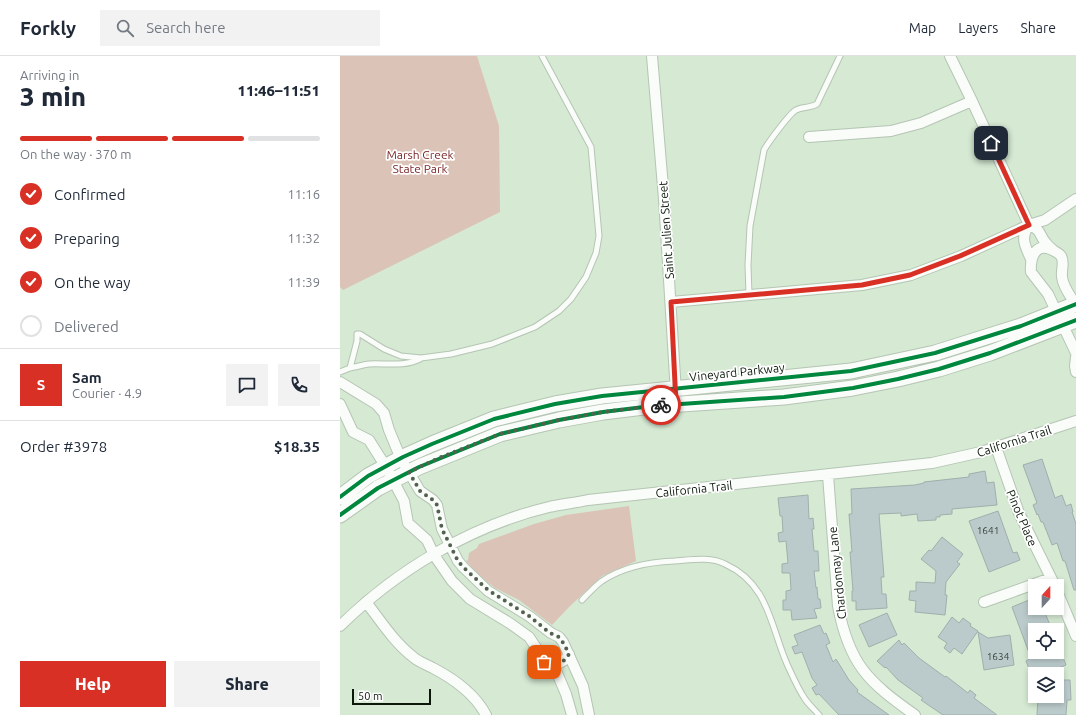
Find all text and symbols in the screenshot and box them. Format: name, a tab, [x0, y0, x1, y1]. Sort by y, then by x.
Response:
search box	[100, 10, 380, 46]
text: Forkly	[20, 17, 76, 39]
icon: search	[114, 17, 136, 39]
text: Search here	[146, 19, 225, 36]
text: Map	[909, 20, 936, 36]
text: Layers	[958, 20, 998, 36]
text: Share	[1020, 20, 1056, 36]
text: Arriving in	[20, 68, 79, 82]
text: 3 min	[20, 82, 86, 111]
text: 11:46–11:51	[237, 82, 320, 99]
pin	[974, 126, 1008, 160]
icon: home	[980, 132, 1002, 154]
text: On the way · 370 m	[20, 147, 132, 161]
park label: Marsh Creek State Park	[386, 148, 454, 175]
street label: Saint Julien Street	[656, 180, 676, 279]
icon: check	[20, 183, 42, 205]
text: Confirmed	[54, 186, 126, 203]
text: 11:16	[287, 187, 320, 201]
icon: check	[20, 227, 42, 249]
text: Preparing	[54, 230, 120, 247]
text: 11:32	[287, 231, 320, 245]
icon: check	[20, 271, 42, 293]
text: On the way	[54, 274, 130, 291]
text: 11:39	[287, 275, 320, 289]
text: Delivered	[54, 318, 119, 335]
street label: Vineyard Parkway	[689, 361, 786, 383]
button: chat	[226, 364, 268, 406]
button: phone	[278, 364, 320, 406]
text: Sam	[72, 369, 102, 386]
text: S	[37, 376, 45, 393]
courier	[641, 385, 681, 425]
text: Courier · 4.9	[72, 386, 142, 400]
icon: bike	[650, 394, 672, 416]
street label: California Trail	[975, 423, 1053, 459]
text: Order #3978	[20, 438, 107, 455]
text: $18.35	[274, 438, 320, 455]
street label: California Trail	[655, 478, 733, 500]
street label: Pinot Place	[1004, 488, 1040, 548]
house number: 1641	[977, 525, 999, 536]
street label: Chardonnay Lane	[826, 526, 848, 620]
north arrow	[1028, 579, 1064, 615]
map controls	[1028, 579, 1064, 703]
button: locate	[1028, 623, 1064, 659]
pin	[527, 645, 561, 679]
icon: bag	[533, 651, 555, 673]
house number: 1634	[987, 651, 1010, 662]
button: Help	[20, 661, 166, 707]
button: Share	[174, 661, 320, 707]
button: layers	[1028, 667, 1064, 703]
scale bar	[352, 687, 431, 706]
text: 50 m	[358, 690, 382, 702]

